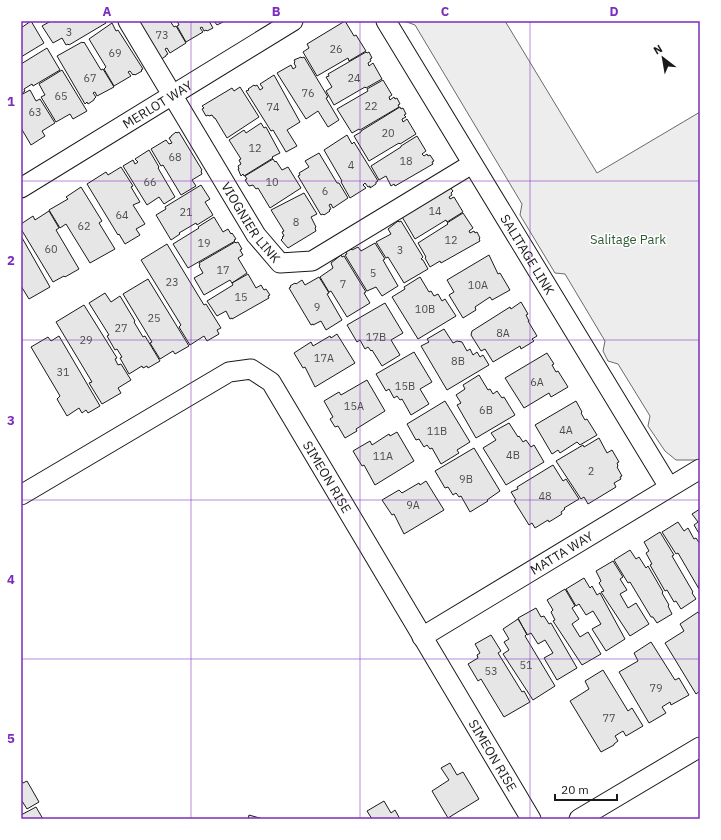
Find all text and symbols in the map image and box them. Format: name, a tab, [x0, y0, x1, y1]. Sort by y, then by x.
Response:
text: A	[103, 3, 112, 20]
text: B	[272, 3, 281, 20]
text: C	[441, 3, 450, 20]
text: D	[609, 3, 619, 20]
house number: 3	[66, 25, 72, 39]
house number: 73	[155, 28, 169, 42]
north arrow	[643, 38, 683, 78]
text: N	[651, 41, 665, 57]
house number: 26	[329, 42, 343, 56]
house number: 69	[108, 46, 122, 60]
house number: 67	[83, 71, 97, 85]
house number: 24	[347, 71, 361, 85]
street label: MERLOT WAY	[120, 77, 196, 133]
house number: 76	[301, 86, 315, 100]
house number: 65	[54, 89, 68, 103]
text: 1	[7, 93, 15, 110]
house number: 22	[364, 99, 378, 113]
house number: 74	[266, 100, 280, 114]
house number: 63	[28, 105, 42, 119]
house number: 20	[381, 126, 395, 140]
house number: 12	[248, 141, 262, 155]
house number: 68	[168, 150, 182, 164]
house number: 18	[399, 154, 413, 168]
house number: 4	[348, 158, 355, 172]
house number: 66	[143, 175, 157, 189]
house number: 10	[265, 175, 279, 189]
street label: VIOGNIER LINK	[217, 179, 284, 266]
house number: 6	[322, 184, 328, 198]
house number: 14	[428, 204, 442, 218]
house number: 21	[179, 205, 193, 219]
house number: 64	[115, 208, 129, 222]
street label: SALITAGE LINK	[496, 211, 558, 298]
house number: 8	[293, 215, 299, 229]
house number: 62	[77, 219, 91, 233]
park label: Salitage Park	[590, 231, 666, 248]
house number: 12	[444, 233, 458, 247]
house number: 19	[197, 236, 211, 250]
house number: 60	[44, 242, 58, 256]
house number: 3	[397, 243, 403, 257]
text: 2	[7, 252, 15, 269]
house number: 17	[216, 263, 230, 277]
house number: 5	[370, 266, 376, 280]
house number: 23	[165, 275, 179, 289]
house number: 7	[340, 277, 346, 291]
house number: 10A	[468, 278, 488, 292]
house number: 15	[234, 290, 248, 304]
house number: 9	[314, 300, 320, 314]
house number: 10B	[415, 302, 435, 316]
house number: 25	[147, 311, 161, 325]
house number: 27	[114, 321, 128, 335]
house number: 8A	[496, 326, 510, 340]
house number: 17B	[366, 330, 386, 344]
house number: 29	[79, 333, 93, 347]
house number: 17A	[314, 351, 334, 365]
house number: 8B	[451, 354, 465, 368]
house number: 31	[56, 365, 70, 379]
house number: 6A	[530, 375, 544, 389]
house number: 15B	[395, 379, 415, 393]
house number: 15A	[344, 399, 364, 413]
house number: 6B	[479, 403, 493, 417]
text: 3	[7, 412, 15, 429]
house number: 4A	[559, 423, 573, 437]
house number: 11B	[427, 424, 447, 438]
street label: SIMEON RISE	[299, 438, 355, 516]
house number: 4B	[506, 448, 520, 462]
house number: 11A	[373, 449, 393, 463]
house number: 2	[588, 464, 594, 478]
house number: 9B	[459, 472, 473, 486]
house number: 48	[538, 489, 552, 503]
house number: 9A	[406, 498, 420, 512]
street label: MATTA WAY	[527, 527, 597, 579]
text: 4	[7, 571, 15, 588]
house number: 51	[519, 658, 533, 672]
house number: 53	[484, 664, 498, 678]
house number: 79	[649, 681, 663, 695]
house number: 77	[602, 711, 616, 725]
street label: SIMEON RISE	[465, 716, 521, 795]
text: 5	[7, 730, 15, 747]
scale bar	[555, 776, 617, 802]
text: 20 m	[561, 782, 589, 797]

